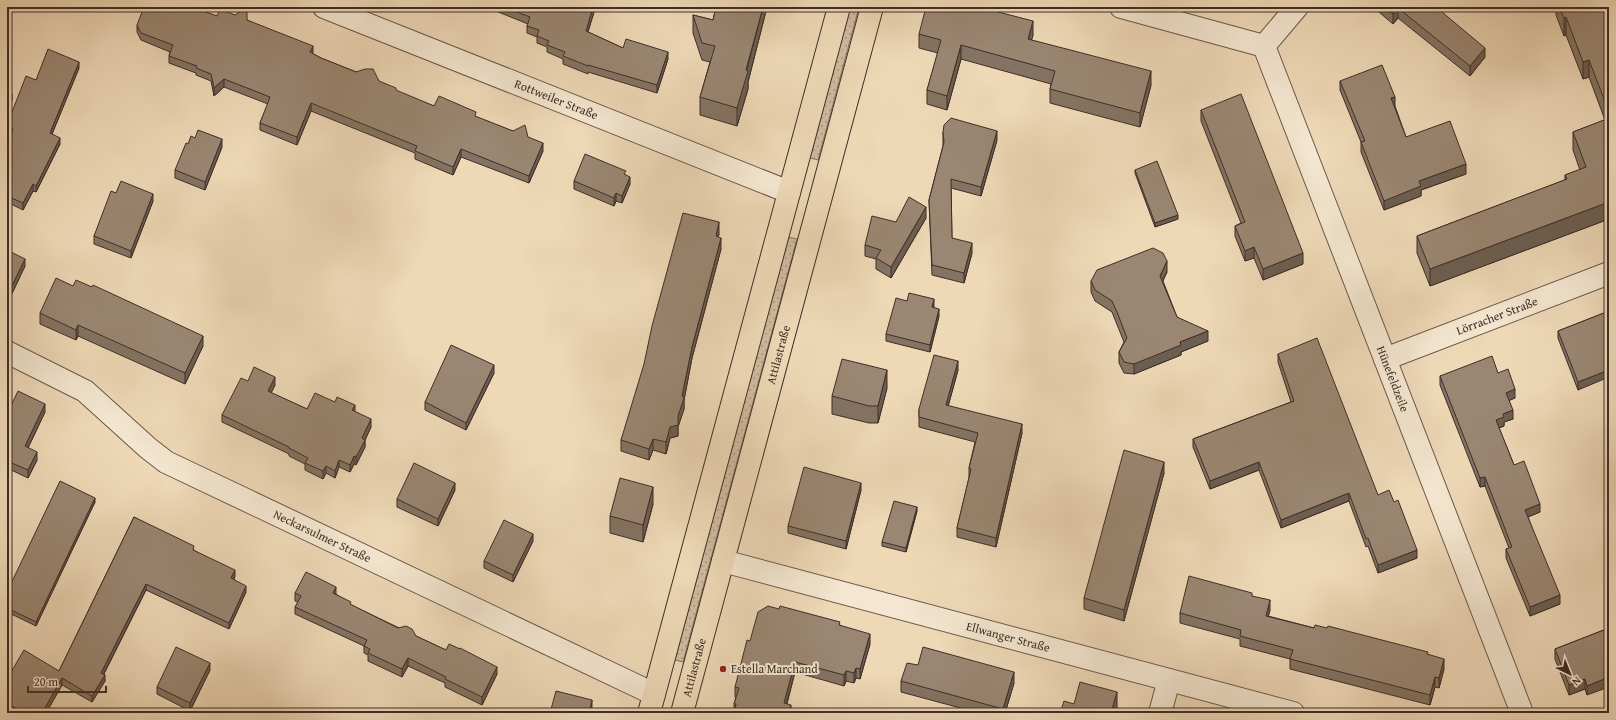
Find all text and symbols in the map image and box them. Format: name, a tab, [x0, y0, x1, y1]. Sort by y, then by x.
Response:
street label: Rottweiler Straße	[512, 75, 601, 123]
street label: Lörracher Straße	[1454, 292, 1540, 339]
street label: Attilastraße	[762, 323, 794, 386]
street label: Hünefeldzeile	[1373, 343, 1414, 415]
street label: Neckarsulmer Straße	[271, 505, 374, 567]
street label: Ellwanger Straße	[964, 617, 1052, 656]
street label: Attilastraße	[678, 636, 710, 699]
north arrow	[1550, 654, 1590, 694]
place label: Estella Marchand	[731, 660, 818, 677]
marker: Estella Marchand	[718, 664, 728, 674]
scale bar	[28, 668, 106, 694]
text: 20 m	[34, 673, 58, 690]
text: N	[1568, 673, 1585, 690]

